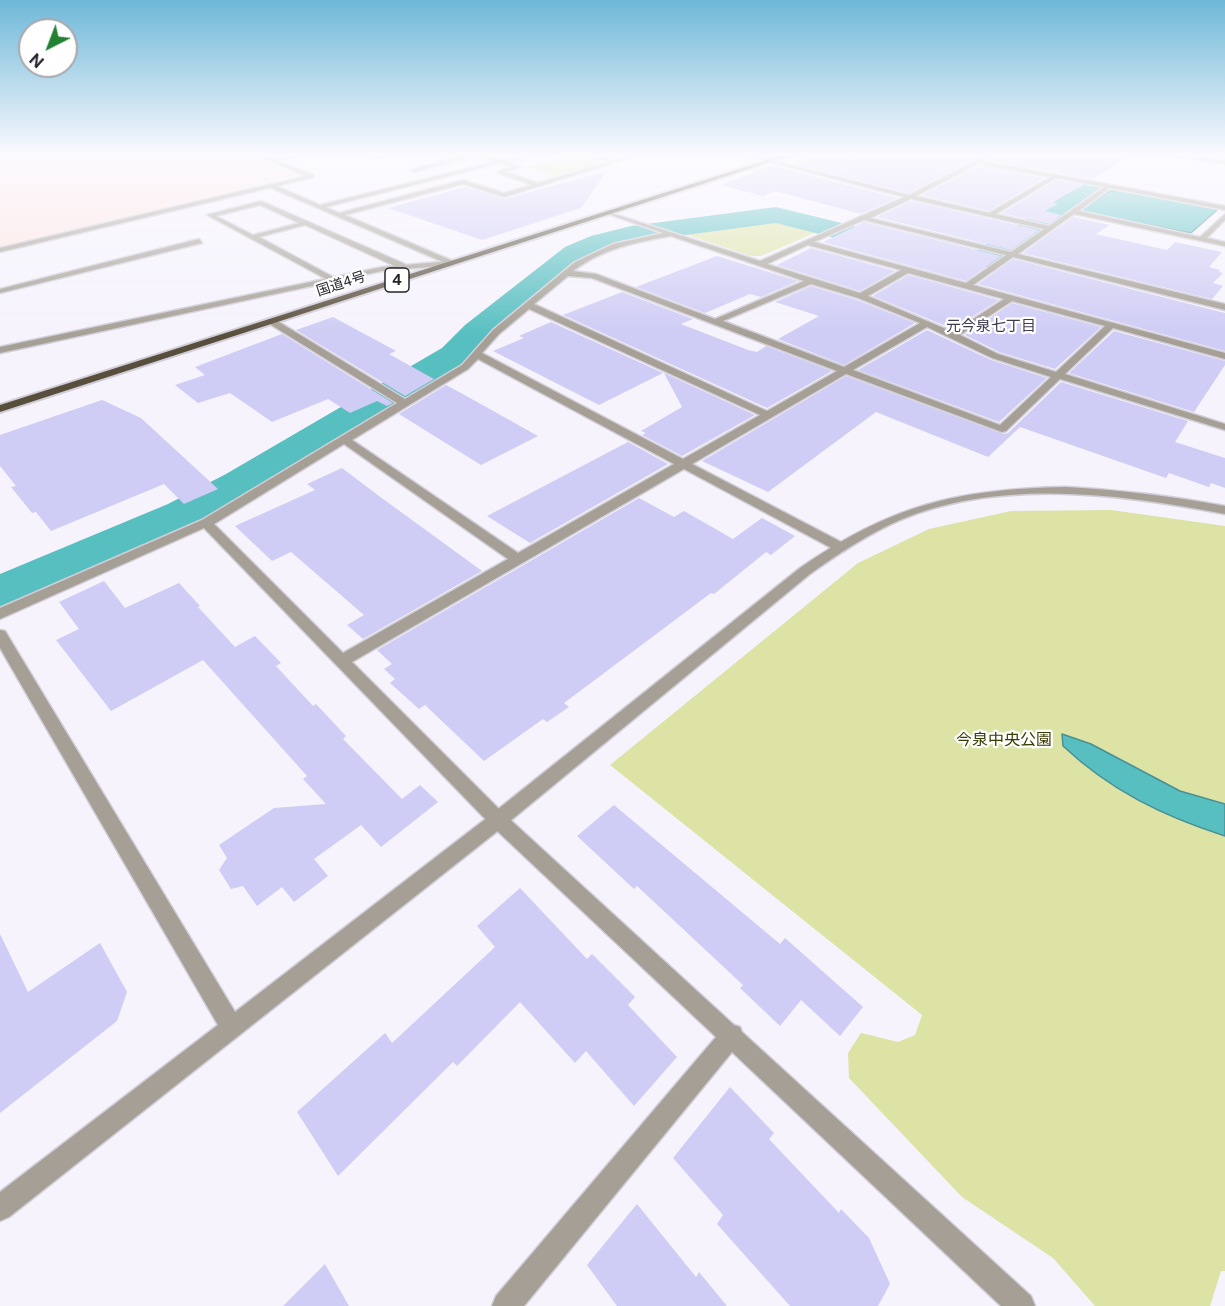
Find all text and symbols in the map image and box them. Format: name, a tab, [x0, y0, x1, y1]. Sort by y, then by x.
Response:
north arrow	[18, 18, 78, 78]
text: N	[26, 49, 48, 72]
street label: 国道4号	[314, 268, 368, 300]
road number: 4	[385, 268, 409, 292]
district label: 元今泉七丁目	[946, 317, 1036, 335]
park label: 今泉中央公園	[956, 730, 1052, 750]

